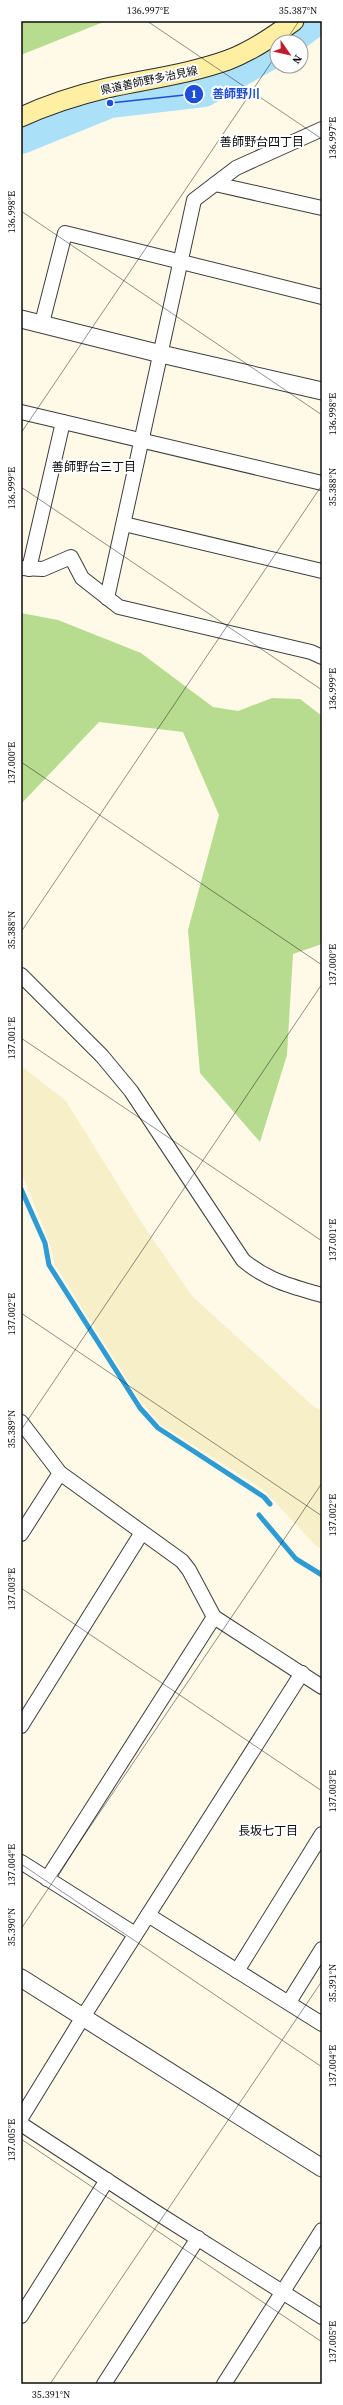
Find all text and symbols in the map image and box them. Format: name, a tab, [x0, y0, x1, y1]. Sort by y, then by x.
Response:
text: 136.997°E	[127, 4, 169, 17]
text: 35.387°N	[279, 4, 317, 17]
north arrow	[269, 34, 309, 74]
text: N	[288, 52, 305, 67]
street label: 県道善師野多治見線	[99, 63, 199, 98]
callout: 善師野川	[184, 82, 268, 106]
text: 1	[191, 86, 197, 102]
text: 善師野川	[212, 86, 260, 102]
text: 136.997°E	[326, 117, 339, 159]
district label: 善師野台四丁目	[220, 134, 304, 150]
text: 136.998°E	[5, 191, 18, 233]
text: 136.998°E	[326, 393, 339, 435]
district label: 善師野台三丁目	[52, 459, 136, 475]
text: 136.999°E	[5, 467, 18, 509]
text: 35.388°N	[326, 468, 339, 506]
text: 136.999°E	[326, 668, 339, 710]
text: 137.000°E	[5, 742, 18, 784]
text: 35.388°N	[5, 911, 18, 949]
text: 137.000°E	[326, 944, 339, 986]
text: 137.001°E	[5, 1017, 18, 1059]
text: 137.001°E	[326, 1219, 339, 1261]
text: 137.002°E	[5, 1293, 18, 1335]
text: 35.389°N	[5, 1410, 18, 1448]
text: 137.002°E	[326, 1494, 339, 1536]
text: 137.003°E	[5, 1568, 18, 1610]
text: 137.003°E	[326, 1770, 339, 1812]
district label: 長坂七丁目	[238, 1823, 298, 1839]
text: 137.004°E	[5, 1844, 18, 1886]
text: 35.390°N	[5, 1908, 18, 1946]
text: 35.391°N	[326, 1964, 339, 2002]
text: 137.004°E	[326, 2045, 339, 2087]
text: 137.005°E	[5, 2119, 18, 2161]
text: 137.005°E	[326, 2321, 339, 2363]
text: 35.391°N	[32, 2388, 70, 2401]

